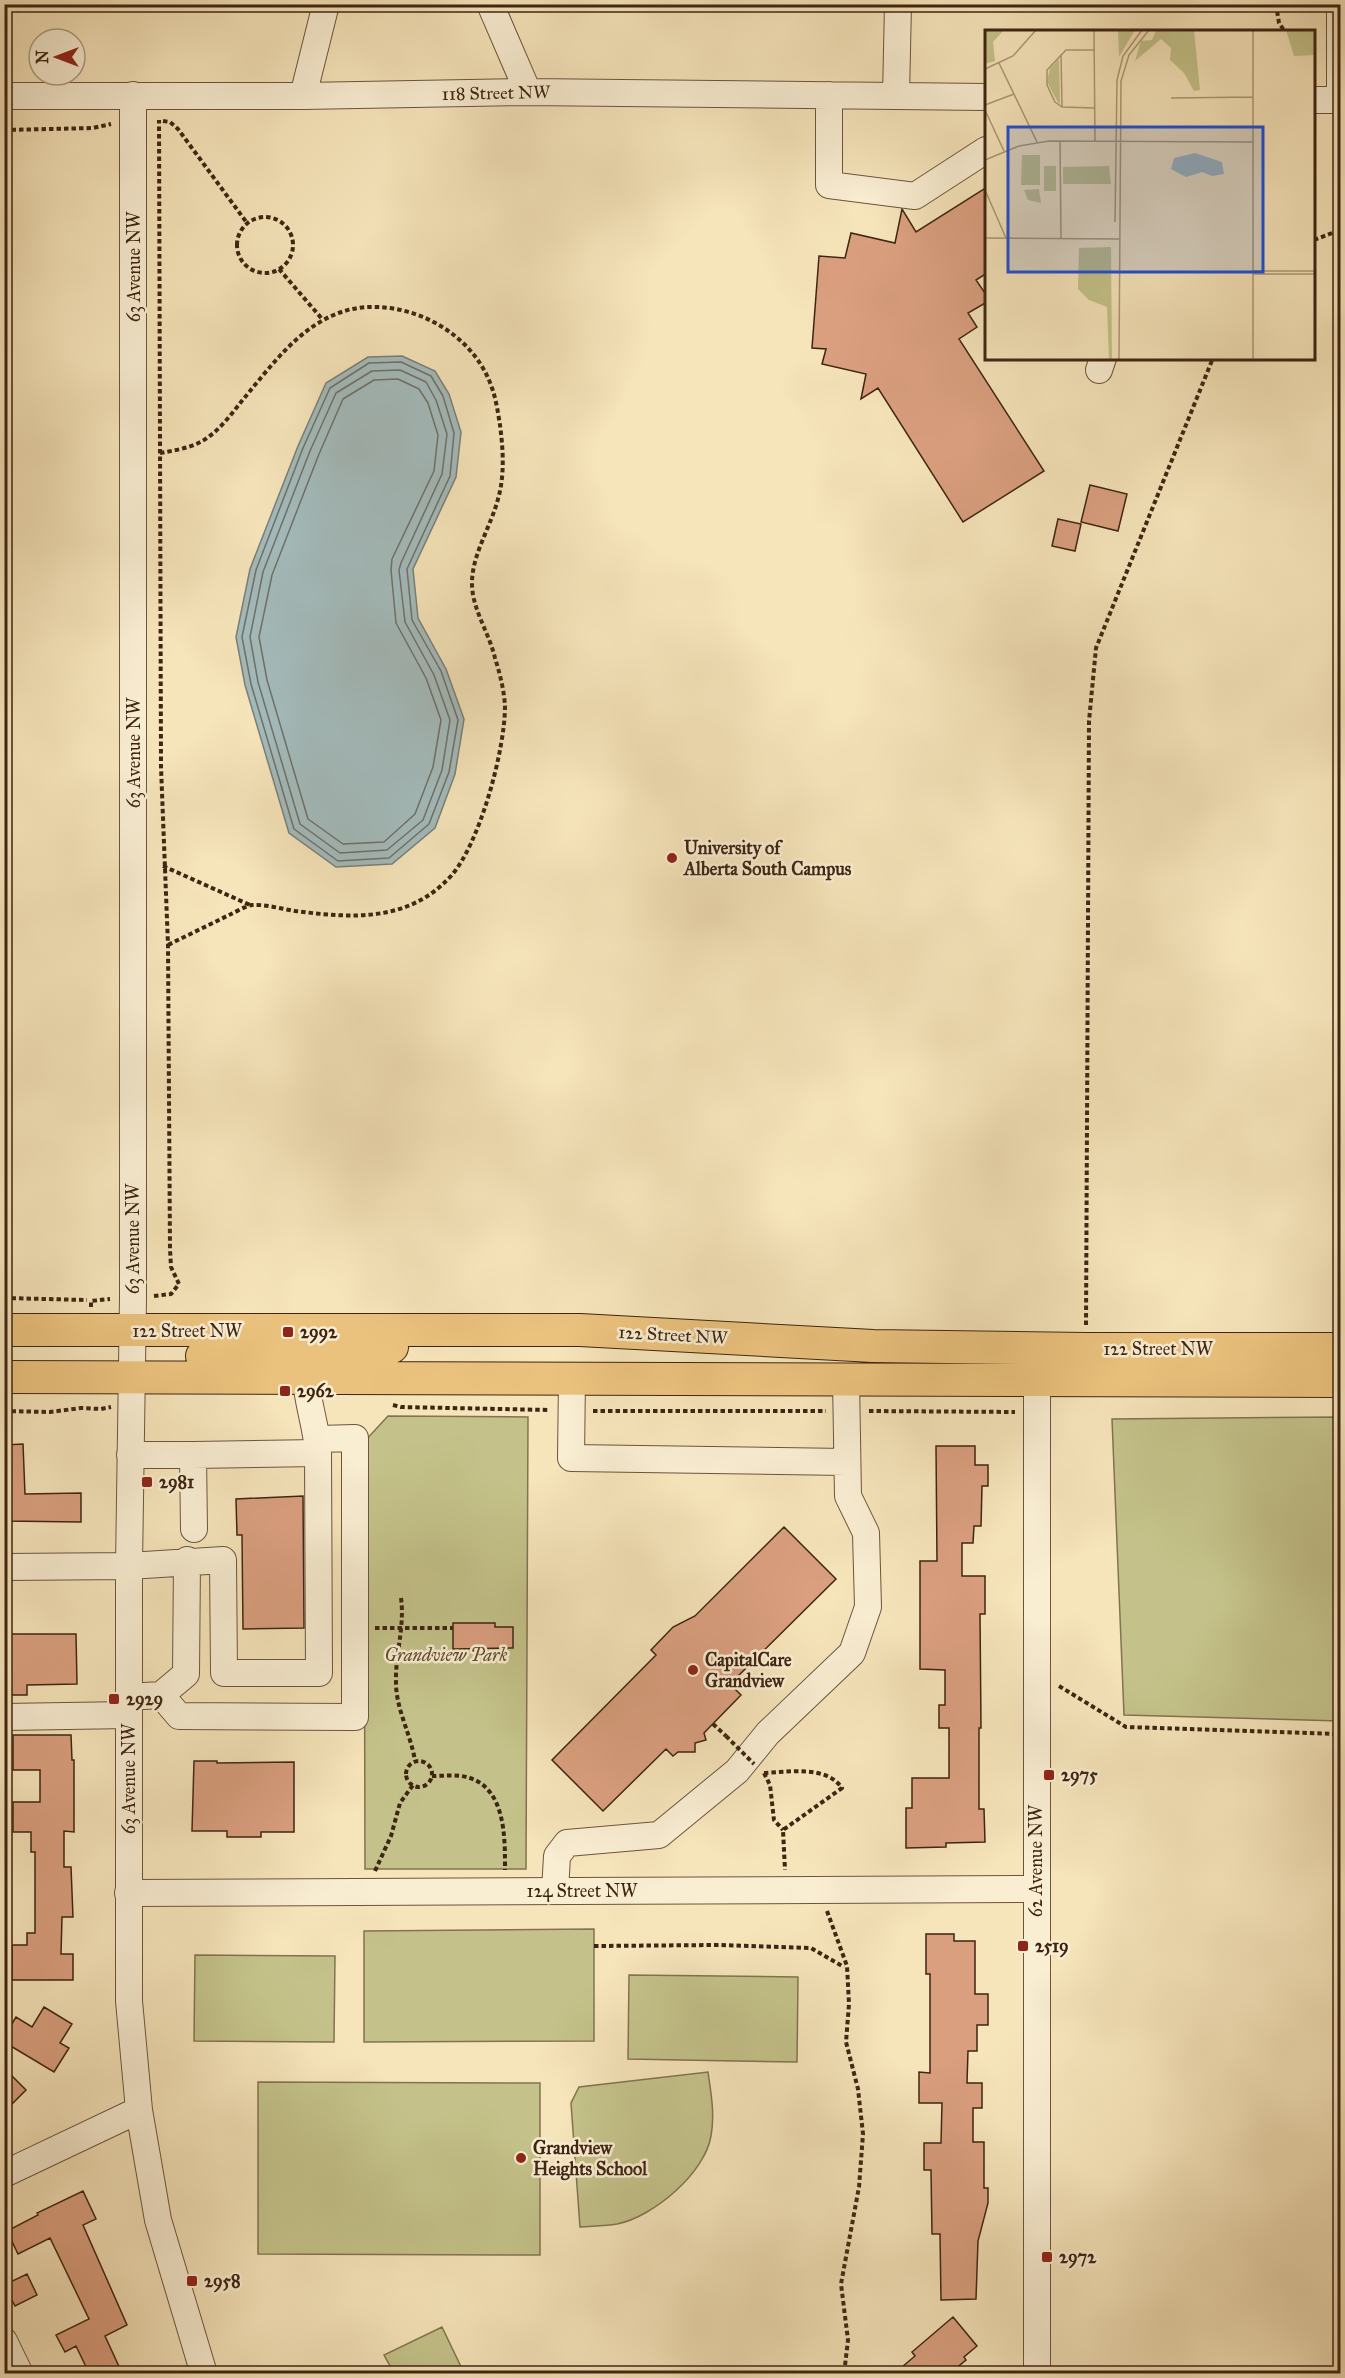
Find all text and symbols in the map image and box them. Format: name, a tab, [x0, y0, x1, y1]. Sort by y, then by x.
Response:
north arrow	[27, 27, 87, 87]
inset map	[985, 30, 1315, 360]
text: N	[33, 50, 52, 64]
street label: 118 Street NW	[442, 81, 551, 105]
street label: 63 Avenue NW	[123, 211, 145, 322]
street label: 63 Avenue NW	[123, 697, 145, 808]
place label: University of Alberta South Campus	[683, 837, 852, 881]
marker: University of Alberta South Campus	[665, 851, 679, 865]
street label: 63 Avenue NW	[122, 1183, 144, 1294]
street label: 122 Street NW	[132, 1320, 243, 1342]
place label: 2992	[300, 1321, 338, 1344]
street label: 122 Street NW	[618, 1321, 729, 1349]
marker: 2992	[281, 1325, 295, 1339]
street label: 122 Street NW	[1103, 1338, 1214, 1360]
place label: 2962	[297, 1380, 335, 1403]
marker: 2962	[278, 1384, 292, 1398]
place label: 2981	[159, 1471, 194, 1494]
marker: 2981	[140, 1475, 154, 1489]
park label: Grandview Park	[384, 1644, 508, 1666]
place label: CapitalCare Grandview	[705, 1649, 792, 1692]
marker: CapitalCare Grandview	[686, 1663, 700, 1677]
place label: 2929	[126, 1688, 163, 1711]
marker: 2929	[107, 1692, 121, 1706]
street label: 63 Avenue NW	[118, 1723, 140, 1834]
place label: 2975	[1061, 1764, 1098, 1787]
marker: 2975	[1042, 1768, 1056, 1782]
street label: 62 Avenue NW	[1025, 1804, 1047, 1917]
street label: 124 Street NW	[527, 1880, 638, 1902]
place label: 2519	[1035, 1935, 1069, 1958]
marker: 2519	[1016, 1939, 1030, 1953]
place label: Grandview Heights School	[533, 2137, 648, 2181]
marker: Grandview Heights School	[514, 2151, 528, 2165]
place label: 2972	[1059, 2246, 1097, 2269]
marker: 2972	[1040, 2250, 1054, 2264]
place label: 2958	[204, 2270, 240, 2293]
marker: 2958	[185, 2274, 199, 2288]

